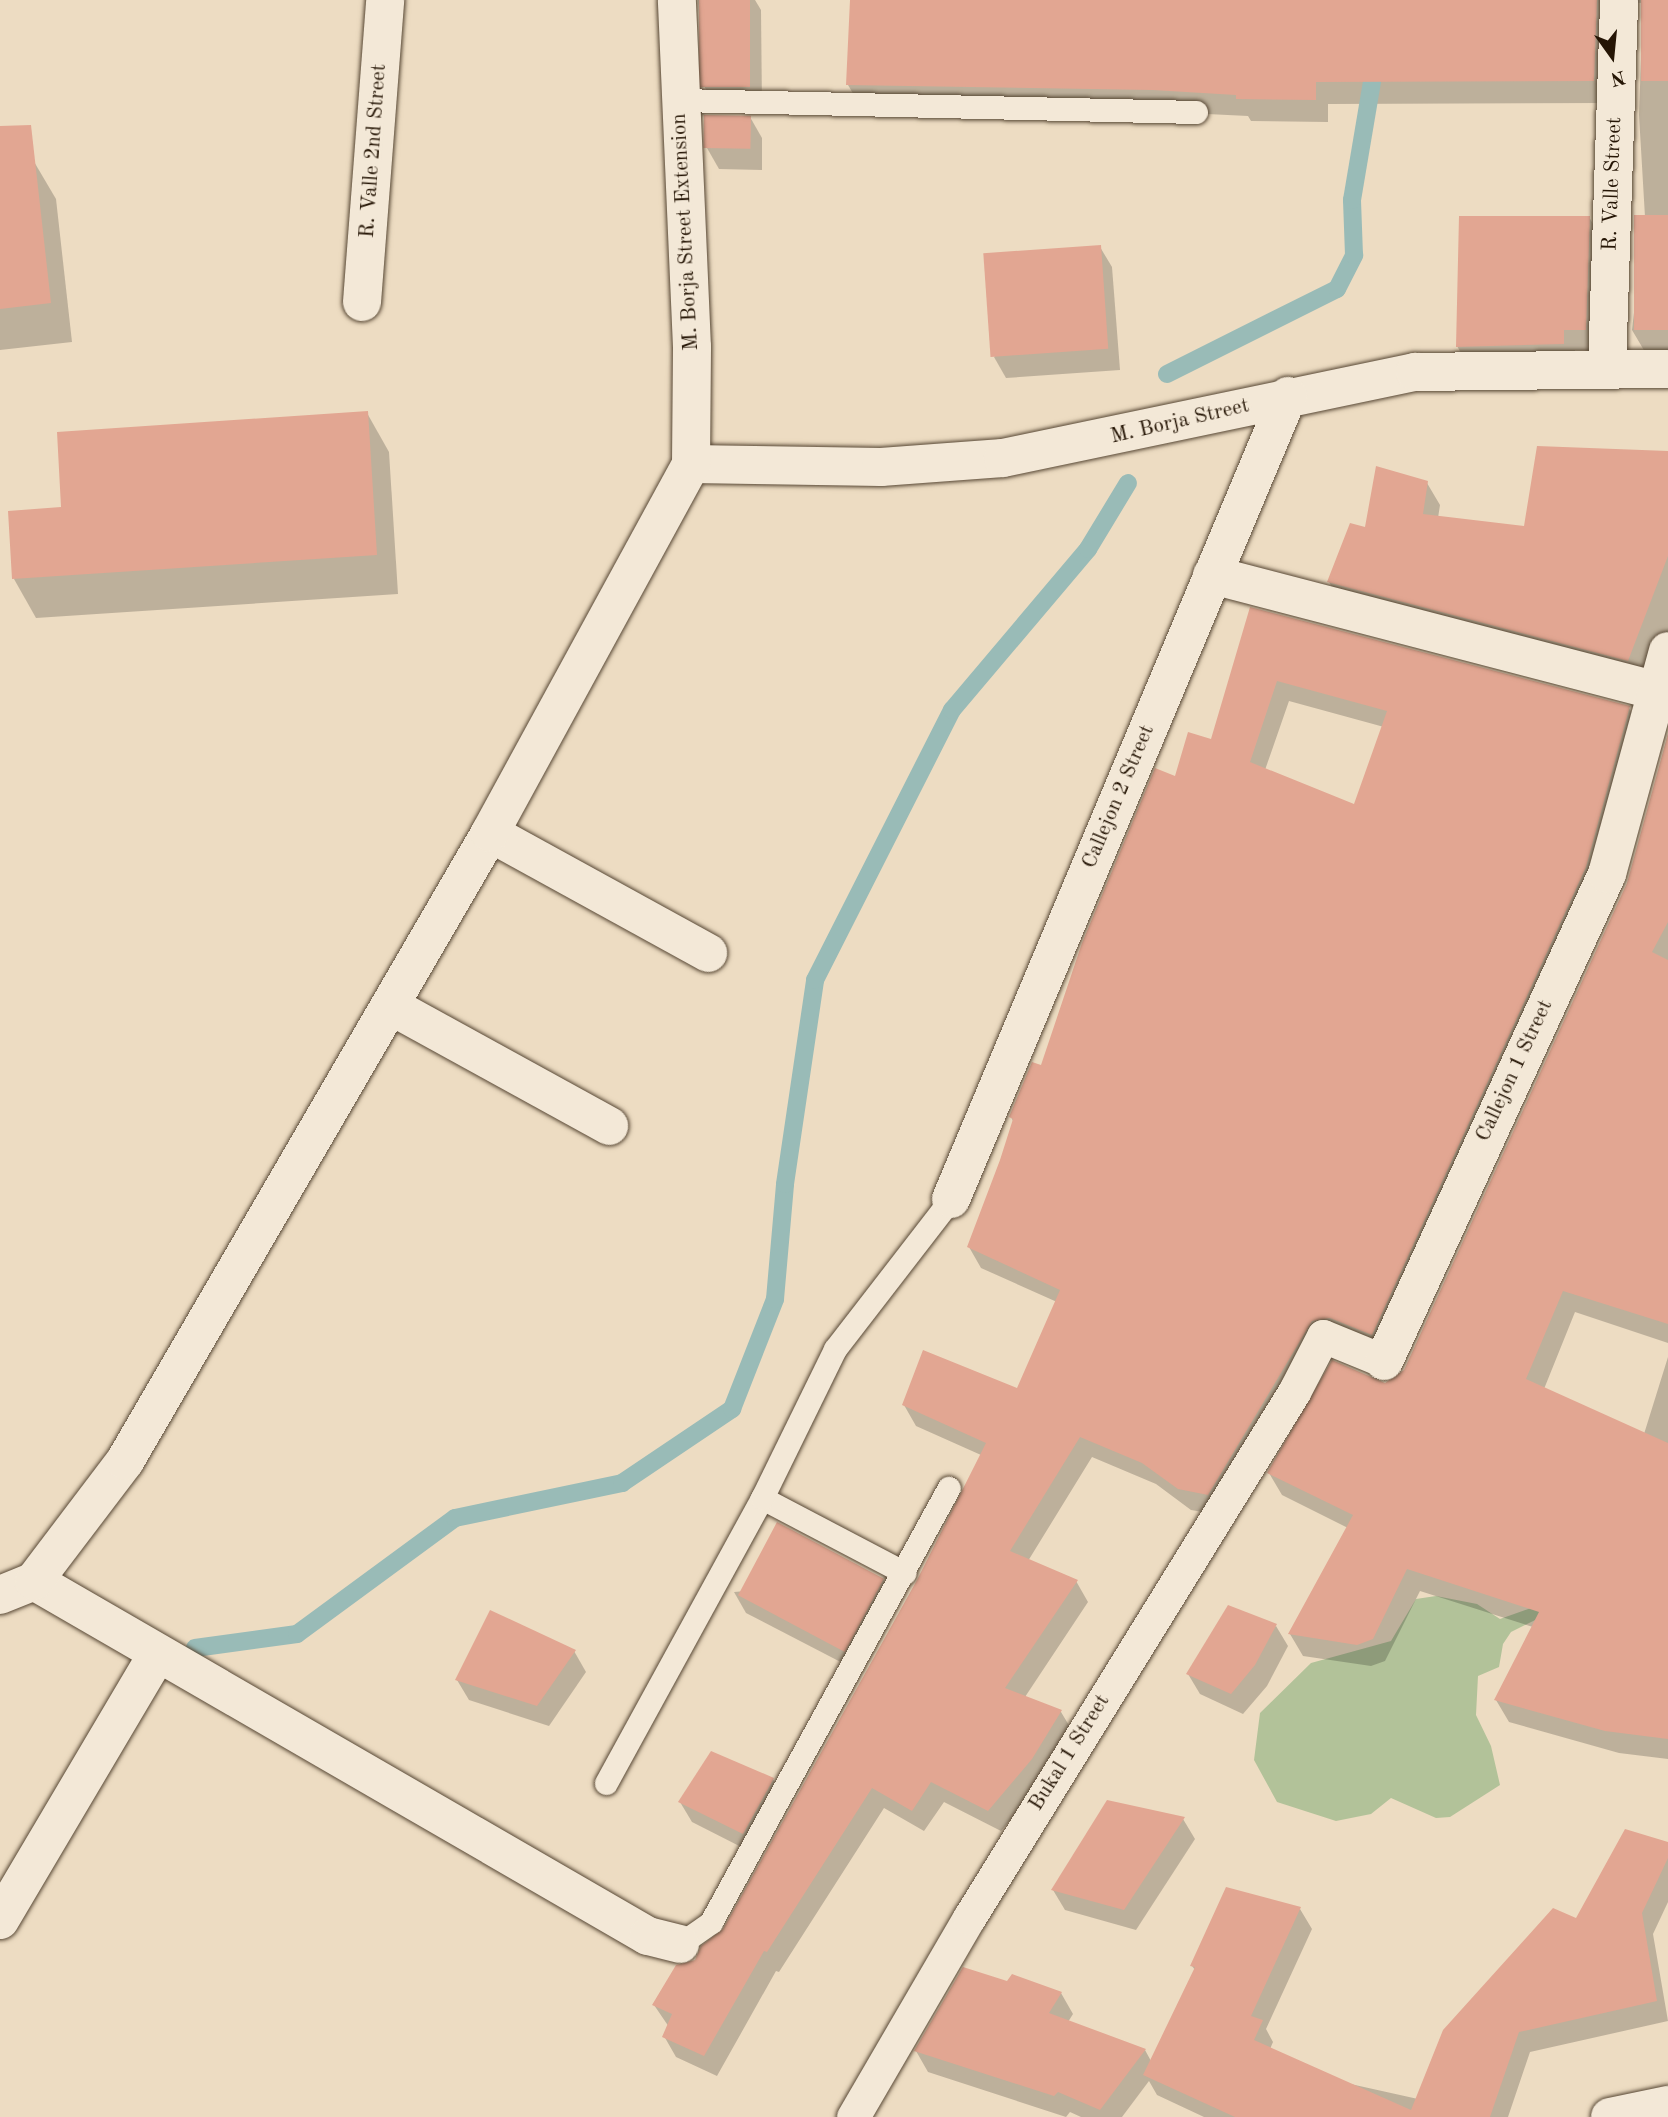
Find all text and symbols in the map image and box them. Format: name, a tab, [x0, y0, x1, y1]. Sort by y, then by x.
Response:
north arrow	[1577, 21, 1647, 91]
street label: R. Valle 2nd Street	[355, 63, 393, 239]
text: N	[1608, 66, 1627, 88]
street label: M. Borja Street Extension	[667, 113, 705, 351]
street label: R. Valle Street	[1598, 116, 1628, 252]
street label: M. Borja Street	[1108, 394, 1252, 450]
street label: Callejon 2 Street	[1077, 721, 1161, 873]
street label: Callejon 1 Street	[1471, 996, 1559, 1146]
street label: Bukal 1 Street	[1024, 1690, 1116, 1816]

